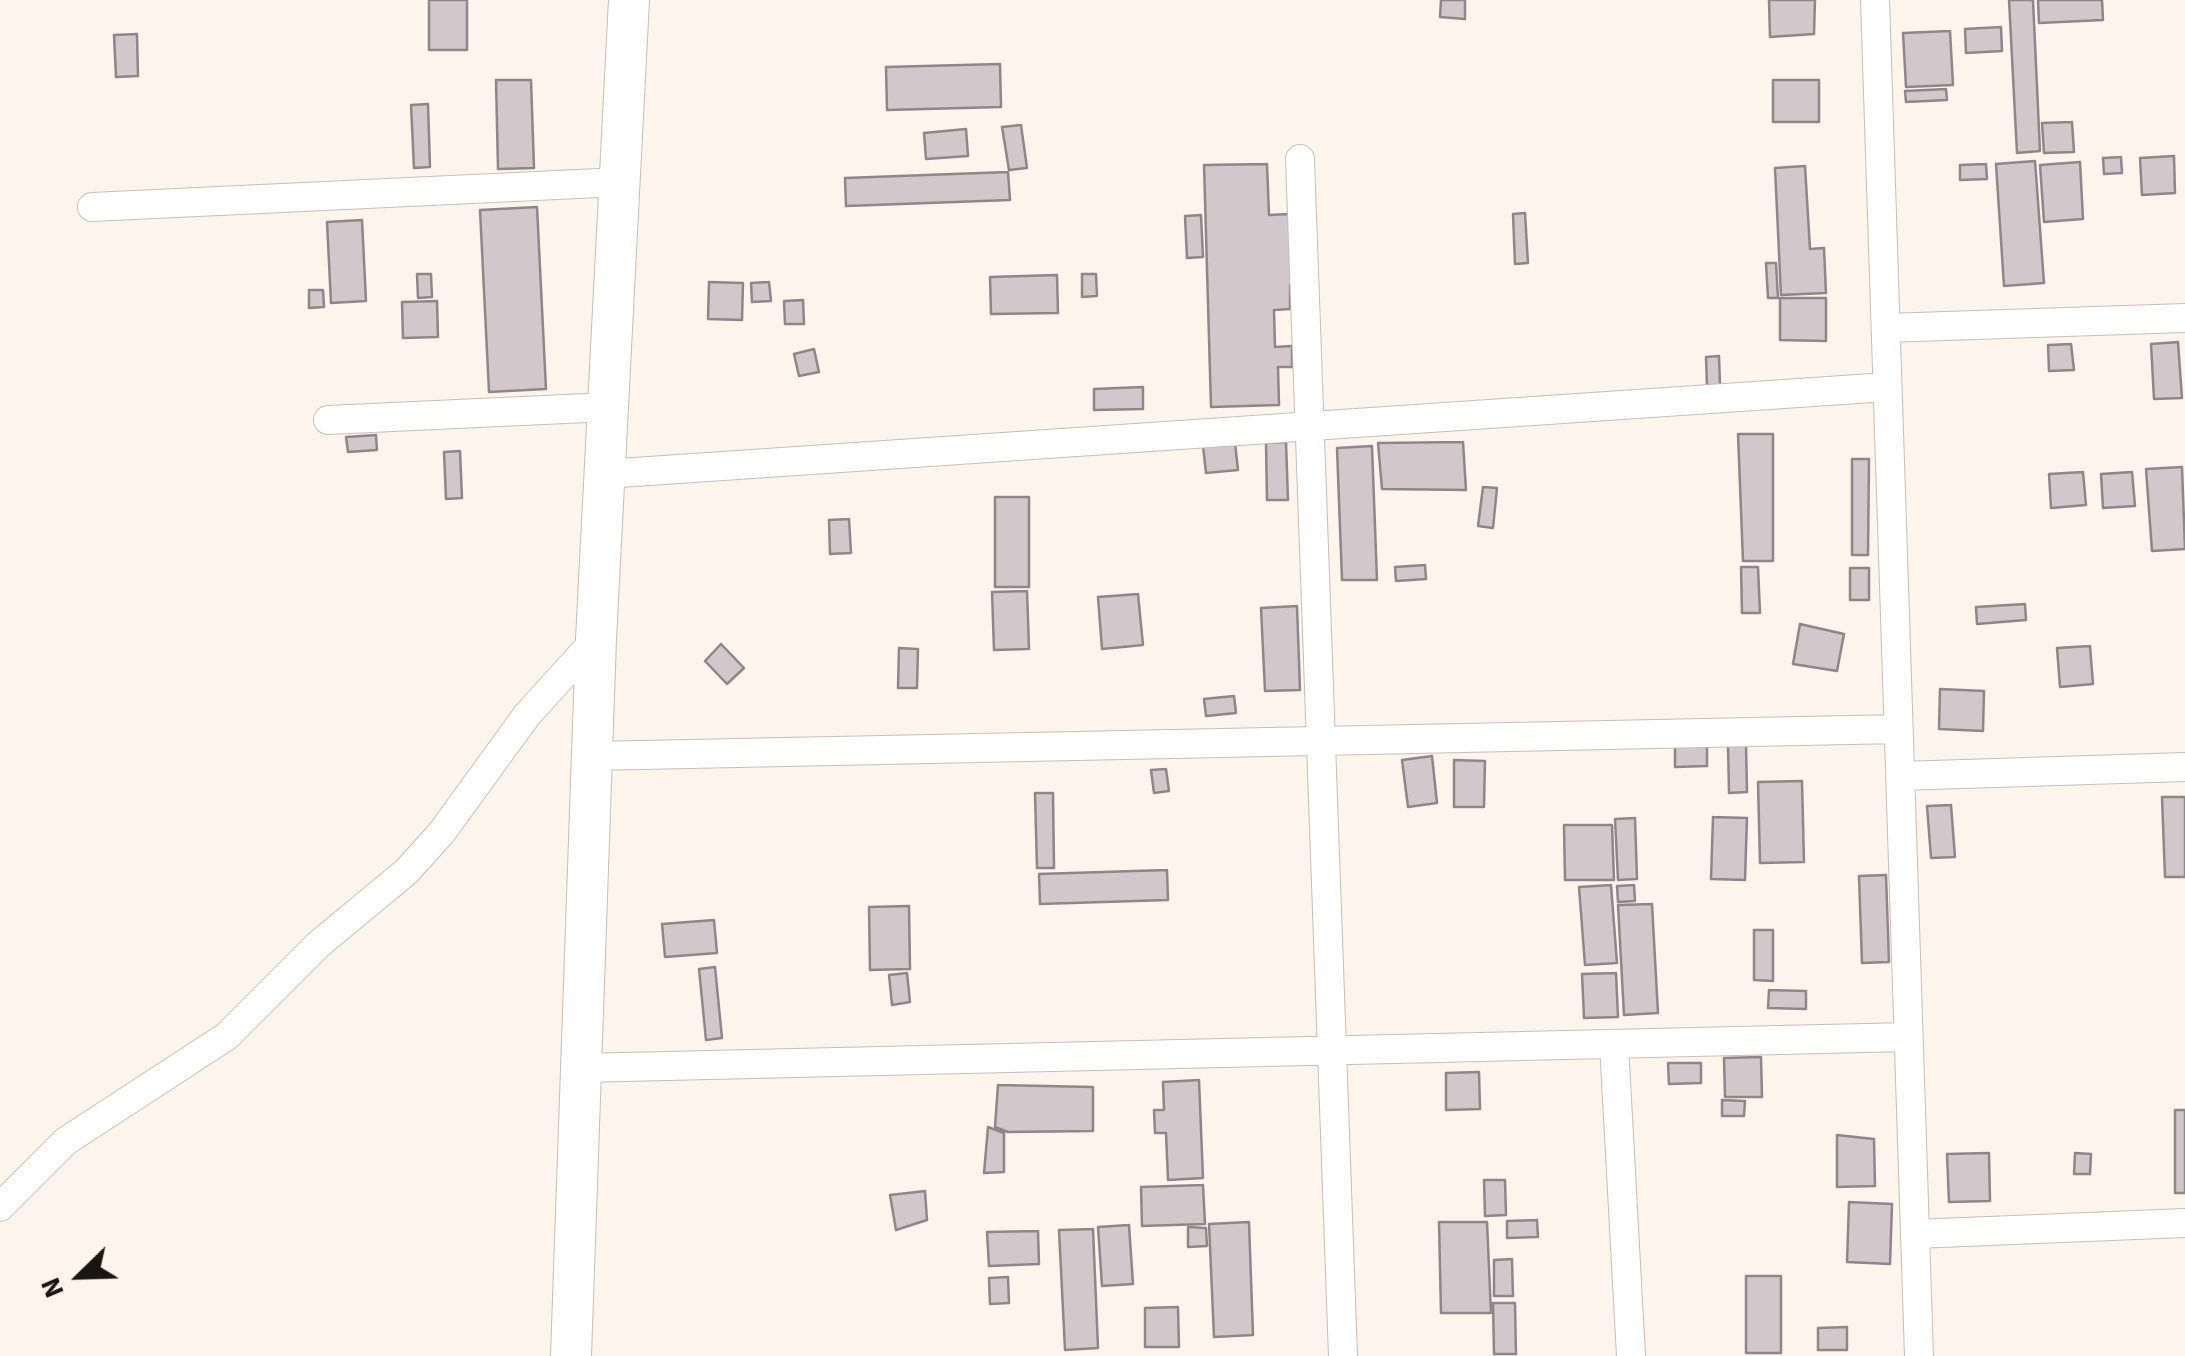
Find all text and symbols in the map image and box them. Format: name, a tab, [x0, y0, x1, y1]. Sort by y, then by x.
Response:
north arrow	[30, 1226, 130, 1326]
text: N	[30, 1271, 74, 1304]

